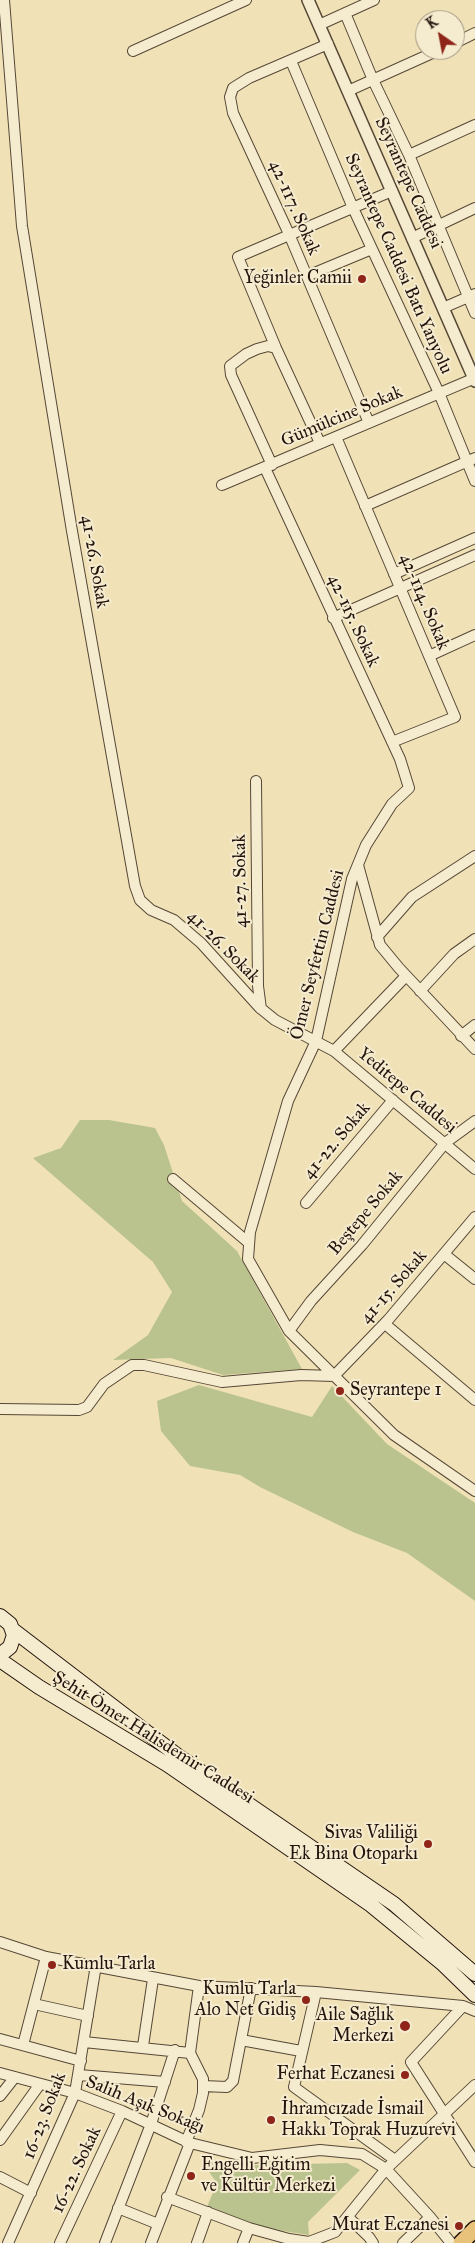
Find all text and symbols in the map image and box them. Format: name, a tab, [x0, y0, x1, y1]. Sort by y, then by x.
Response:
north arrow	[415, 10, 465, 60]
text: K	[423, 13, 441, 33]
street label: Seyrantepe Caddesi	[369, 114, 447, 252]
street label: Seyrantepe Caddesi Batı Yanyolu	[340, 150, 456, 378]
street label: 42-117. Sokak	[264, 157, 324, 259]
place label: Yeğinler Camii	[243, 268, 352, 290]
marker: Yeğinler Camii	[356, 273, 368, 285]
street label: Gümülcine Sokak	[278, 382, 406, 452]
street label: 41-26. Sokak	[75, 514, 113, 610]
street label: 42-114. Sokak	[394, 551, 454, 653]
street label: 42-115. Sokak	[322, 571, 384, 671]
street label: 41-27. Sokak	[229, 834, 253, 928]
street label: Ömer Seyfettin Caddesi	[286, 868, 350, 1042]
street label: 41-26. Sokak	[182, 906, 264, 988]
street label: Yeditepe Caddesi	[353, 1043, 461, 1139]
street label: 41-22. Sokak	[299, 1098, 375, 1184]
street label: Beştepe Sokak	[324, 1166, 408, 1260]
street label: 41-15. Sokak	[356, 1246, 432, 1328]
place label: Seyrantepe 1	[350, 1380, 442, 1402]
marker: Seyrantepe 1	[334, 1385, 346, 1397]
street label: Şehit Ömer Halisdemir Caddesi	[48, 1667, 258, 1809]
place label: Sivas Valiliği Ek Bina Otoparkı	[289, 1823, 418, 1866]
marker: Sivas Valiliği Ek Bina Otoparkı	[422, 1838, 434, 1850]
place label: Kumlu Tarla	[62, 1954, 155, 1976]
marker: Kumlu Tarla	[46, 1959, 58, 1971]
place label: Kumlu Tarla Alo Net Gidiş	[195, 1979, 296, 2022]
marker: Kumlu Tarla Alo Net Gidiş	[300, 1994, 312, 2006]
place label: Aile Sağlık Merkezi	[316, 2005, 394, 2048]
marker: Aile Sağlık Merkezi	[398, 2019, 412, 2033]
place label: Ferhat Eczanesi	[277, 2064, 395, 2086]
marker: Ferhat Eczanesi	[399, 2069, 411, 2081]
street label: 16-23. Sokak	[19, 2070, 71, 2162]
street label: Salih Aşık Sokağı	[82, 2071, 208, 2139]
place label: İhramcızade İsmail Hakkı Toprak Huzurevi	[281, 2099, 456, 2142]
marker: İhramcızade İsmail Hakkı Toprak Huzurevi	[265, 2114, 277, 2126]
street label: 16-22. Sokak	[48, 2123, 106, 2217]
place label: Engelli Eğitim ve Kültür Merkezi	[201, 2155, 336, 2198]
marker: Engelli Eğitim ve Kültür Merkezi	[185, 2170, 197, 2182]
place label: Murat Eczanesi	[331, 2215, 449, 2237]
marker: Murat Eczanesi	[453, 2220, 465, 2232]

